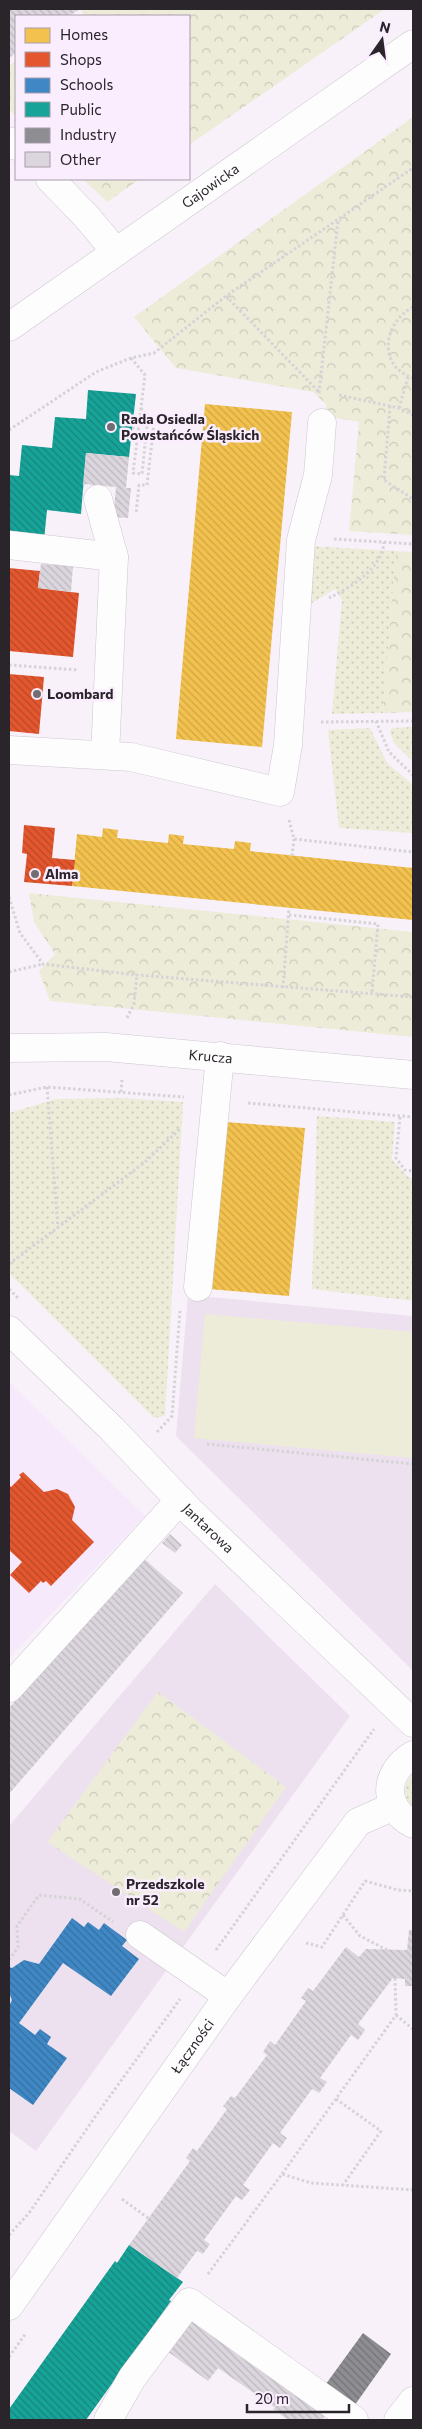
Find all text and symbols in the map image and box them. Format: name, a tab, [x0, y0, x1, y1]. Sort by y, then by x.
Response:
legend	[15, 15, 190, 180]
north arrow	[357, 15, 407, 65]
text: N	[378, 17, 392, 36]
text: Homes	[60, 25, 108, 43]
text: Shops	[60, 50, 102, 68]
text: Schools	[60, 75, 114, 93]
text: Public	[60, 100, 102, 118]
text: Industry	[60, 125, 117, 143]
text: Other	[60, 150, 101, 168]
street label: Gajowicka	[178, 160, 242, 211]
place label: Rada Osiedla Powstańców Śląskich	[121, 410, 259, 443]
marker: Rada Osiedla Powstańców Śląskich	[105, 421, 117, 433]
place label: Loombard	[47, 685, 114, 702]
marker: Loombard	[31, 688, 43, 700]
place label: Alma	[45, 865, 78, 882]
marker: Alma	[29, 868, 41, 880]
street label: Krucza	[188, 1046, 233, 1067]
street label: Jantarowa	[179, 1500, 238, 1556]
place label: Przedszkole nr 52	[126, 1875, 205, 1908]
marker: Przedszkole nr 52	[110, 1886, 122, 1898]
street label: Łączności	[167, 2016, 217, 2077]
scale bar	[247, 2382, 350, 2414]
text: 20 m	[255, 2389, 289, 2407]

